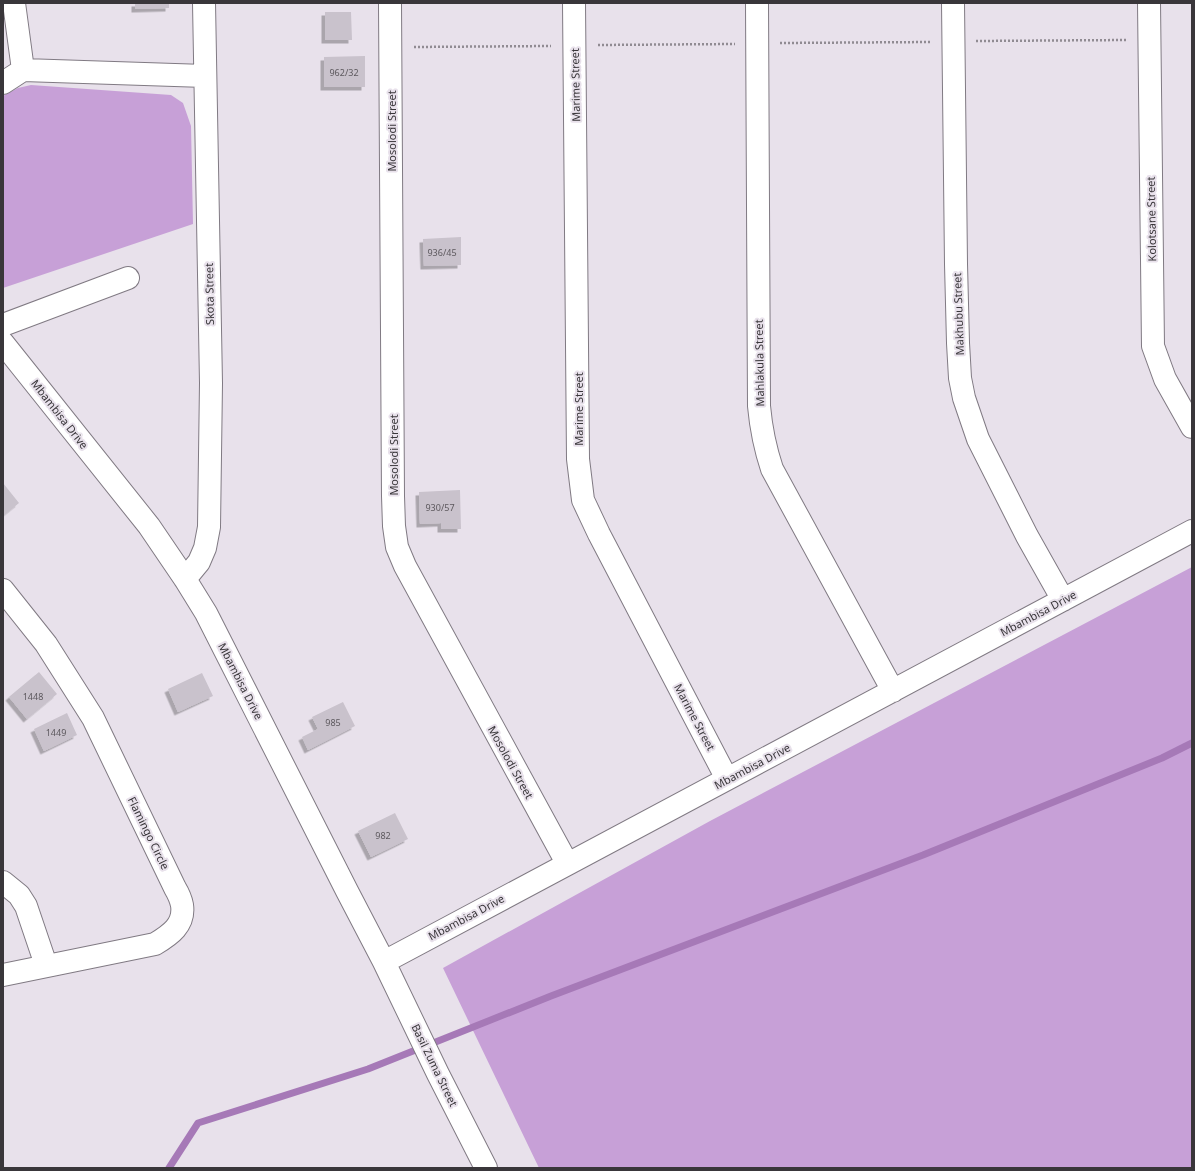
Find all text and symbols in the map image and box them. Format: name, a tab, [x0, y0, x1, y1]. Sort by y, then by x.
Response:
street label: Marime Street	[567, 48, 583, 122]
house number: 962/32	[329, 66, 359, 79]
street label: Mosolodi Street	[384, 90, 399, 172]
street label: Kolotsane Street	[1143, 176, 1159, 262]
house number: 936/45	[427, 246, 457, 259]
street label: Skota Street	[201, 263, 217, 325]
street label: Makhubu Street	[949, 272, 967, 356]
street label: Mahlakula Street	[751, 319, 767, 407]
street label: Marime Street	[571, 372, 586, 446]
street label: Mbambisa Drive	[28, 376, 92, 452]
street label: Mosolodi Street	[386, 414, 401, 496]
house number: 930/57	[425, 501, 455, 514]
street label: Mbambisa Drive	[997, 587, 1079, 639]
street label: Mbambisa Drive	[215, 640, 267, 722]
street label: Marime Street	[671, 681, 719, 753]
house number: 1448	[23, 690, 43, 703]
house number: 985	[325, 716, 341, 729]
street label: Mosolodi Street	[485, 723, 537, 801]
house number: 1449	[46, 726, 66, 739]
street label: Mbambisa Drive	[711, 740, 793, 792]
street label: Flamingo Circle	[125, 794, 173, 872]
house number: 982	[375, 829, 391, 842]
street label: Mbambisa Drive	[425, 891, 507, 943]
street label: Basil Zuma Street	[408, 1021, 462, 1109]

